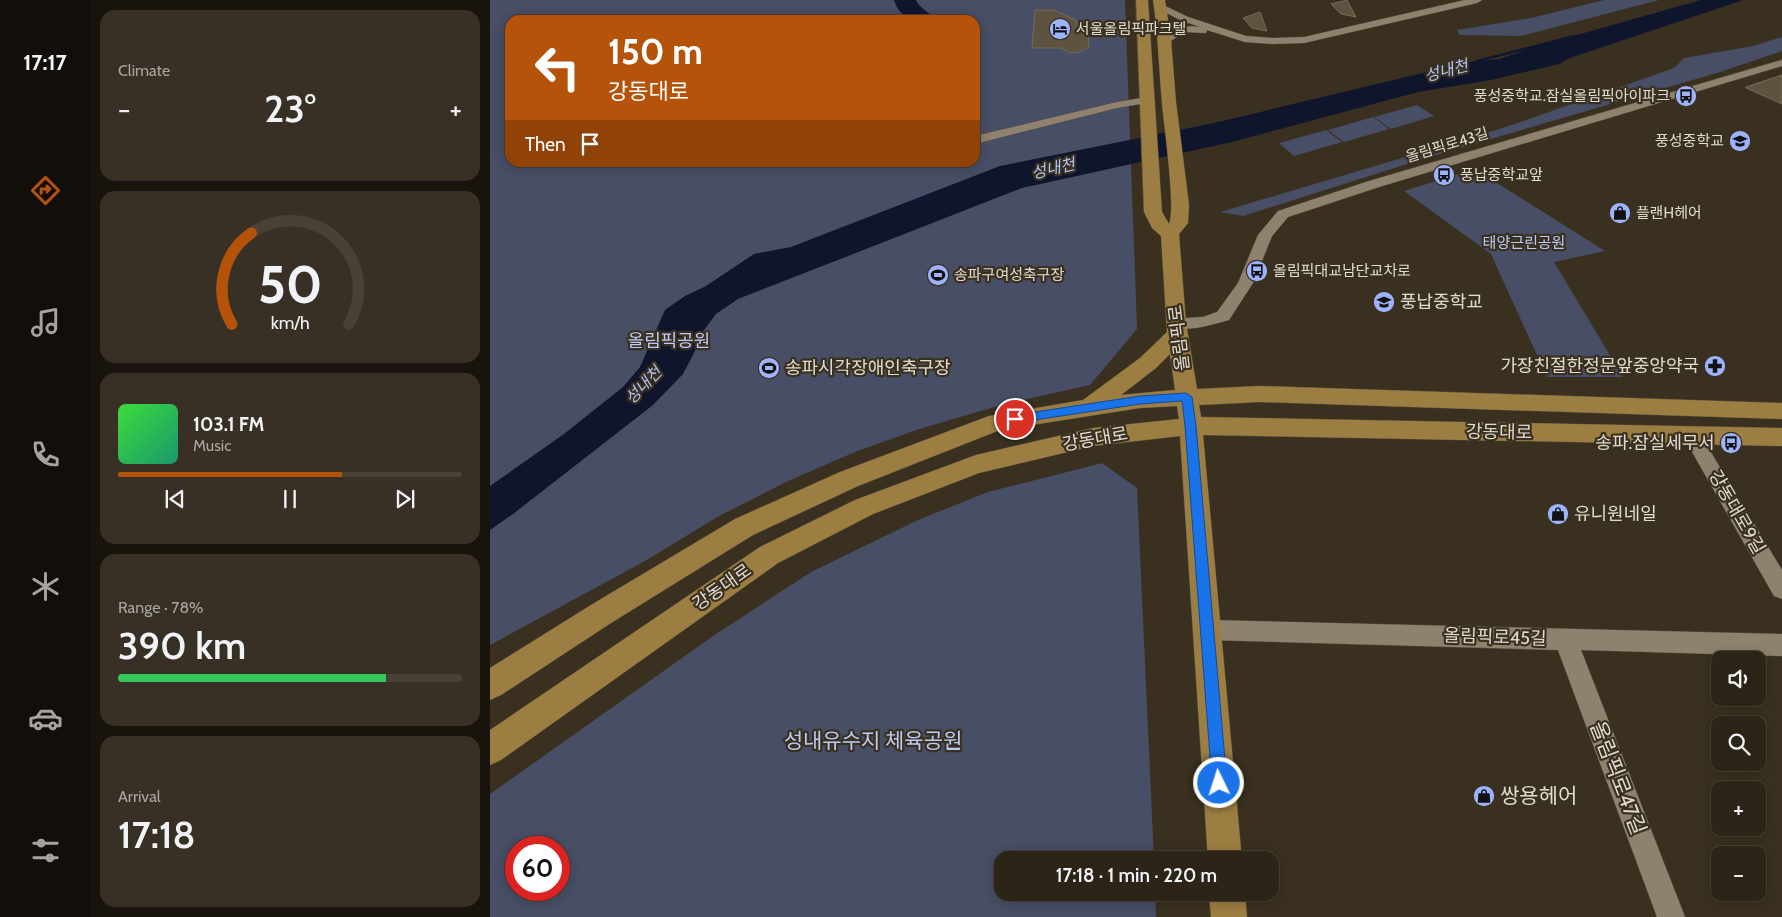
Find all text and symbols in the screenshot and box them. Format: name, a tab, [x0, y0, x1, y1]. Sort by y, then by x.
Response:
hotel icon: 서울올림픽파크텔	[1048, 17, 1072, 41]
place label: 서울올림픽파크텔	[1076, 20, 1186, 38]
text: 150 m	[608, 30, 703, 73]
icon: left	[525, 35, 590, 100]
text: 17:17	[23, 49, 67, 76]
water label: 성내천	[1422, 55, 1472, 85]
text: Climate	[118, 61, 170, 80]
text: 강동대로	[608, 78, 689, 105]
bus stop icon: 풍성중학교.잠실올림픽아이파크	[1674, 84, 1698, 108]
text: 23°	[264, 85, 316, 132]
place label: 풍성중학교.잠실올림픽아이파크	[1474, 87, 1670, 105]
text: −	[118, 92, 130, 126]
text: +	[450, 92, 462, 126]
street label: 올림픽로43길	[1403, 124, 1491, 166]
school or university icon: 풍성중학교	[1728, 129, 1752, 153]
icon: arrive	[576, 130, 604, 158]
place label: 풍성중학교	[1655, 132, 1724, 150]
text: Then	[525, 133, 566, 156]
water label: 성내천	[1029, 154, 1079, 183]
bus stop icon: 풍납중학교앞	[1432, 163, 1456, 187]
place label: 풍납중학교앞	[1460, 166, 1543, 184]
icon: directions	[28, 173, 63, 208]
shop icon: 플랜H헤어	[1608, 201, 1632, 225]
place label: 플랜H헤어	[1636, 204, 1702, 222]
park label: 태양근린공원	[1483, 234, 1565, 252]
text: 50	[258, 253, 322, 316]
bus stop icon: 올림픽대교남단교차로	[1245, 259, 1269, 283]
place label: 올림픽대교남단교차로	[1273, 262, 1411, 280]
sports icon: 송파구여성축구장	[926, 263, 950, 287]
place label: 송파구여성축구장	[954, 266, 1065, 284]
school or university icon: 풍납중학교	[1372, 290, 1396, 314]
place label: 풍납중학교	[1400, 291, 1483, 313]
street label: 올림픽로	[1164, 304, 1194, 372]
icon: music	[28, 305, 63, 340]
text: km/h	[270, 312, 310, 333]
park label: 올림픽공원	[628, 330, 710, 352]
pharmacy icon: 가장친절한정문앞중앙약국	[1703, 354, 1727, 378]
place label: 가장친절한정문앞중앙약국	[1500, 355, 1699, 377]
sports icon: 송파시각장애인축구장	[757, 356, 781, 380]
place label: 송파시각장애인축구장	[785, 357, 951, 379]
water label: 성내천	[621, 361, 667, 408]
pin	[994, 398, 1036, 440]
icon: arrive	[1001, 405, 1029, 433]
text: 103.1 FM	[193, 413, 264, 436]
street label: 강동대로	[1466, 420, 1532, 444]
street label: 강동대로	[1060, 422, 1130, 456]
bus stop icon: 송파.잠실세무서	[1719, 431, 1743, 455]
place label: 송파.잠실세무서	[1595, 432, 1715, 454]
text: Music	[193, 436, 231, 455]
icon: phone	[28, 437, 63, 472]
street label: 강동대로9길	[1704, 466, 1770, 558]
icon: previous	[161, 485, 189, 513]
icon: pause	[276, 485, 304, 513]
icon: next	[391, 485, 419, 513]
shop icon: 유니원네일	[1546, 502, 1570, 526]
place label: 유니원네일	[1574, 503, 1657, 525]
street label: 강동대로	[689, 559, 755, 615]
icon: climate	[28, 569, 63, 604]
text: Range · 78%	[118, 598, 204, 617]
text: 390 km	[118, 622, 246, 669]
street label: 올림픽로45길	[1443, 624, 1547, 650]
map controls	[1711, 651, 1766, 901]
button: sound	[1711, 651, 1766, 706]
icon: car	[28, 701, 63, 736]
button: search	[1711, 716, 1766, 771]
street label: 올림픽로47길	[1585, 718, 1652, 838]
park label: 성내유수지 체육공원	[784, 728, 962, 753]
position arrow	[1192, 756, 1244, 808]
button: +	[1711, 781, 1766, 836]
place label: 쌍용헤어	[1500, 783, 1577, 808]
shop icon: 쌍용헤어	[1472, 784, 1496, 808]
text: Arrival	[118, 787, 161, 806]
text: 17:18	[118, 811, 195, 858]
icon: filters	[28, 833, 63, 868]
speed limit sign: 60	[505, 836, 570, 901]
button: −	[1711, 846, 1766, 901]
text: 17:18 · 1 min · 220 m	[1056, 864, 1217, 887]

